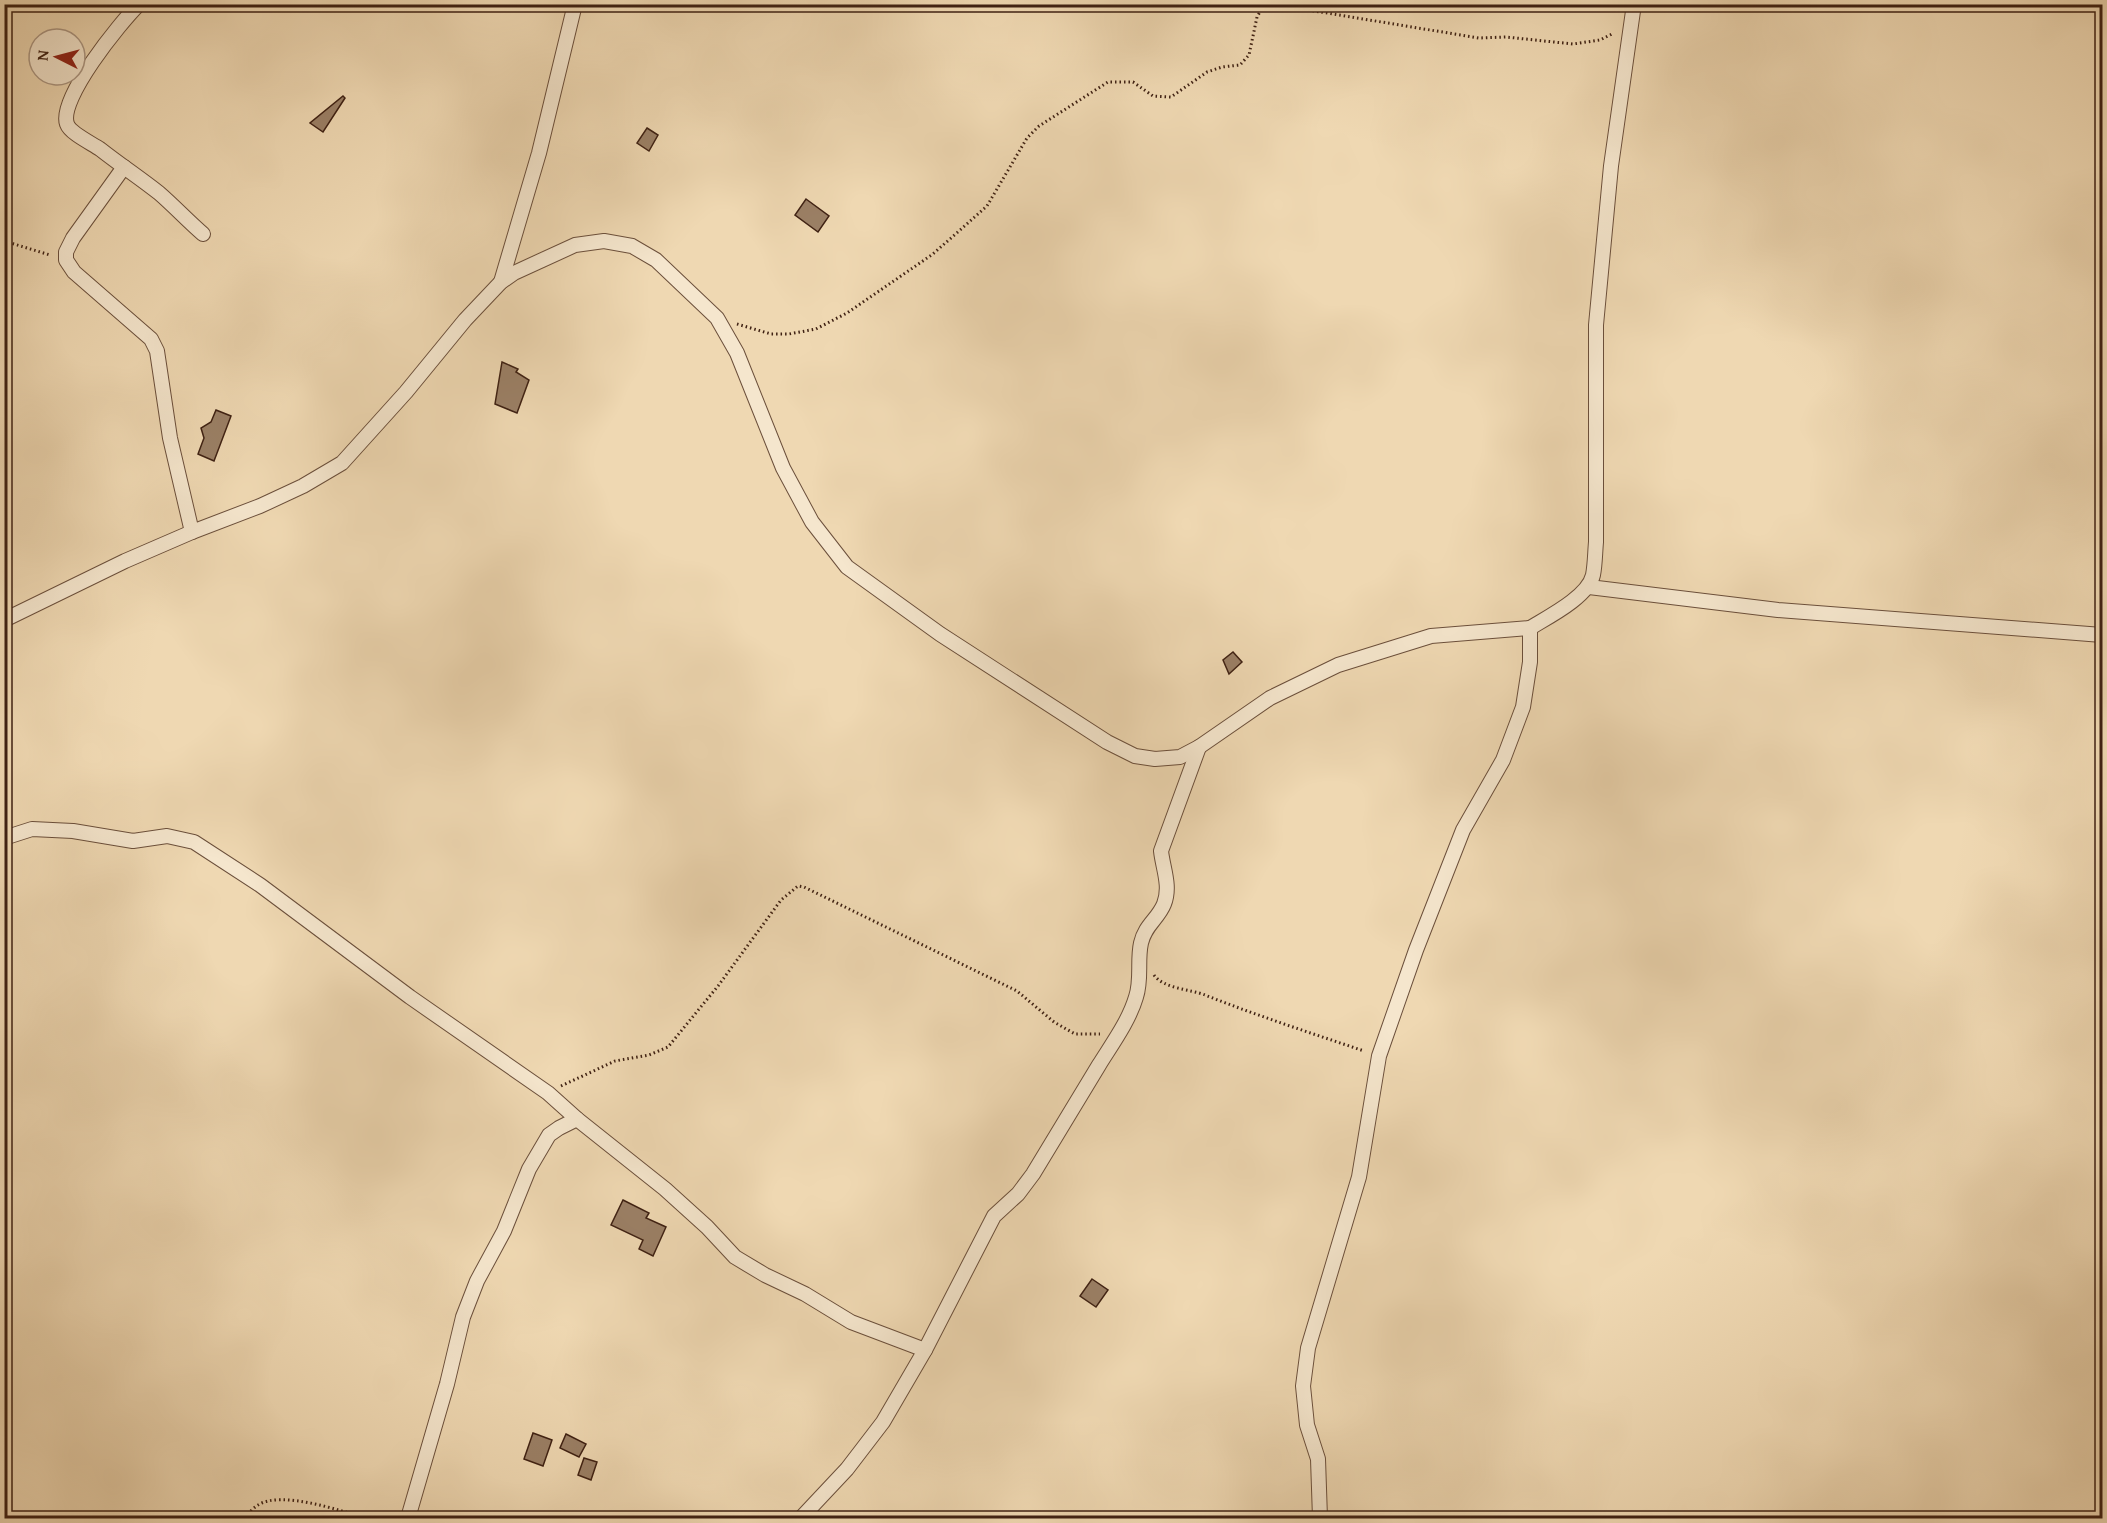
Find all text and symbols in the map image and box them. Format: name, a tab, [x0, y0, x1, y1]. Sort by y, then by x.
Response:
north arrow	[27, 27, 87, 87]
text: N	[30, 49, 55, 62]

